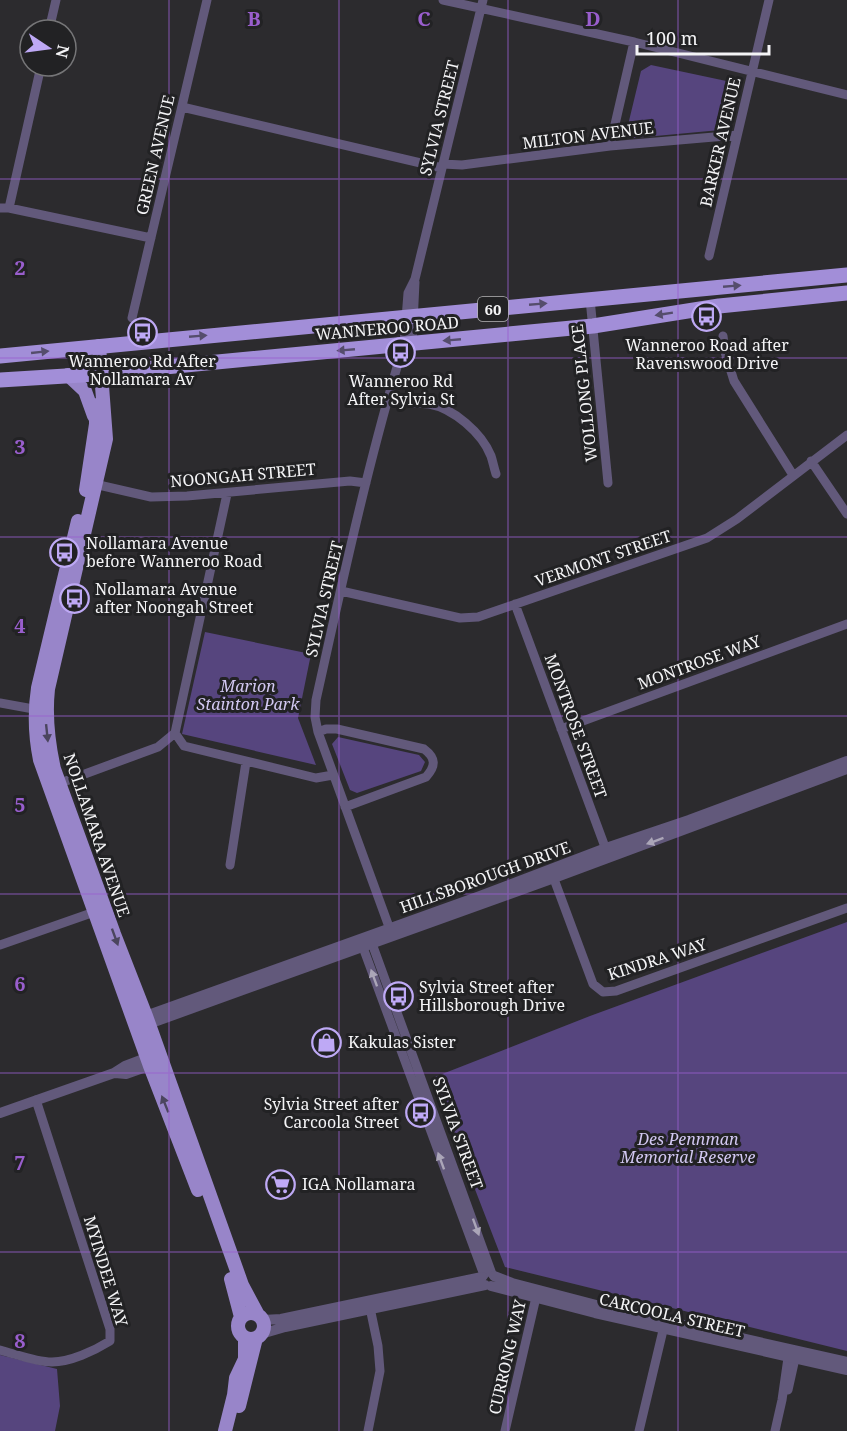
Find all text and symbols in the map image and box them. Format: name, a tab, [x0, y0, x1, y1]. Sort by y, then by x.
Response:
text: B	[247, 5, 261, 32]
text: C	[417, 5, 431, 32]
text: D	[585, 5, 601, 32]
north arrow	[18, 18, 78, 78]
scale bar	[637, 18, 769, 56]
text: 100 m	[646, 26, 698, 50]
text: N	[50, 43, 75, 60]
street label: SYLVIA STREET	[414, 58, 464, 178]
street label: BARKER AVENUE	[694, 75, 746, 209]
street label: GREEN AVENUE	[130, 93, 180, 217]
street label: MILTON AVENUE	[521, 116, 655, 154]
text: 2	[14, 254, 26, 281]
one-way arrow	[723, 281, 742, 291]
road number: 60	[478, 297, 508, 321]
one-way arrow	[529, 299, 548, 309]
bus stop icon: Wanneroo Road after Ravenswood Drive	[691, 301, 723, 333]
one-way arrow	[654, 310, 673, 319]
street label: WANNEROO ROAD	[314, 311, 460, 345]
bus stop icon: Wanneroo Rd After Nollamara Av	[126, 317, 158, 349]
street label: WOLLONG PLACE	[566, 323, 602, 463]
one-way arrow	[188, 331, 207, 341]
place label: Wanneroo Road after Ravenswood Drive	[625, 334, 789, 374]
one-way arrow	[442, 335, 461, 345]
bus stop icon: Wanneroo Rd After Sylvia St	[385, 337, 417, 369]
one-way arrow	[337, 345, 356, 355]
one-way arrow	[30, 347, 49, 357]
place label: Wanneroo Rd After Nollamara Av	[68, 350, 216, 390]
place label: Wanneroo Rd After Sylvia St	[347, 370, 455, 410]
text: 3	[14, 433, 26, 460]
street label: NOONGAH STREET	[169, 458, 317, 492]
street label: VERMONT STREET	[532, 524, 674, 592]
place label: Nollamara Avenue before Wanneroo Road	[86, 532, 263, 572]
bus stop icon: Nollamara Avenue before Wanneroo Road	[49, 536, 81, 568]
street label: SYLVIA STREET	[300, 539, 348, 659]
place label: Nollamara Avenue after Noongah Street	[95, 578, 254, 618]
bus stop icon: Nollamara Avenue after Noongah Street	[58, 582, 90, 614]
text: 4	[14, 612, 26, 639]
street label: MONTROSE WAY	[634, 629, 765, 694]
street label: MONTROSE STREET	[540, 651, 612, 801]
park label: Marion Stainton Park	[197, 675, 300, 715]
one-way arrow	[42, 724, 52, 743]
street label: NOLLAMARA AVENUE	[59, 750, 135, 920]
text: 5	[14, 791, 26, 818]
street label: HILLSBOROUGH DRIVE	[397, 836, 573, 918]
one-way arrow	[646, 837, 664, 847]
one-way arrow	[110, 929, 120, 947]
street label: KINDRA WAY	[605, 932, 710, 985]
one-way arrow	[369, 968, 379, 986]
text: 6	[14, 970, 26, 997]
place label: Sylvia Street after Hillsborough Drive	[419, 976, 565, 1016]
bus stop icon: Sylvia Street after Hillsborough Drive	[382, 980, 414, 1012]
shop icon: Kakulas Sister	[311, 1026, 343, 1058]
place label: Kakulas Sister	[348, 1031, 456, 1053]
street label: SYLVIA STREET	[427, 1074, 489, 1192]
place label: Sylvia Street after Carcoola Street	[264, 1093, 399, 1133]
one-way arrow	[160, 1095, 169, 1113]
bus stop icon: Sylvia Street after Carcoola Street	[404, 1097, 436, 1129]
park label: Des Pennman Memorial Reserve	[620, 1128, 756, 1168]
text: 7	[14, 1149, 26, 1176]
one-way arrow	[435, 1152, 445, 1170]
supermarket icon: IGA Nollamara	[265, 1168, 297, 1200]
place label: IGA Nollamara	[302, 1173, 415, 1195]
street label: MYINDEE WAY	[79, 1213, 134, 1330]
one-way arrow	[472, 1218, 482, 1236]
street label: CARCOOLA STREET	[597, 1288, 747, 1342]
street label: CURRONG WAY	[483, 1296, 531, 1417]
text: 8	[14, 1327, 26, 1354]

